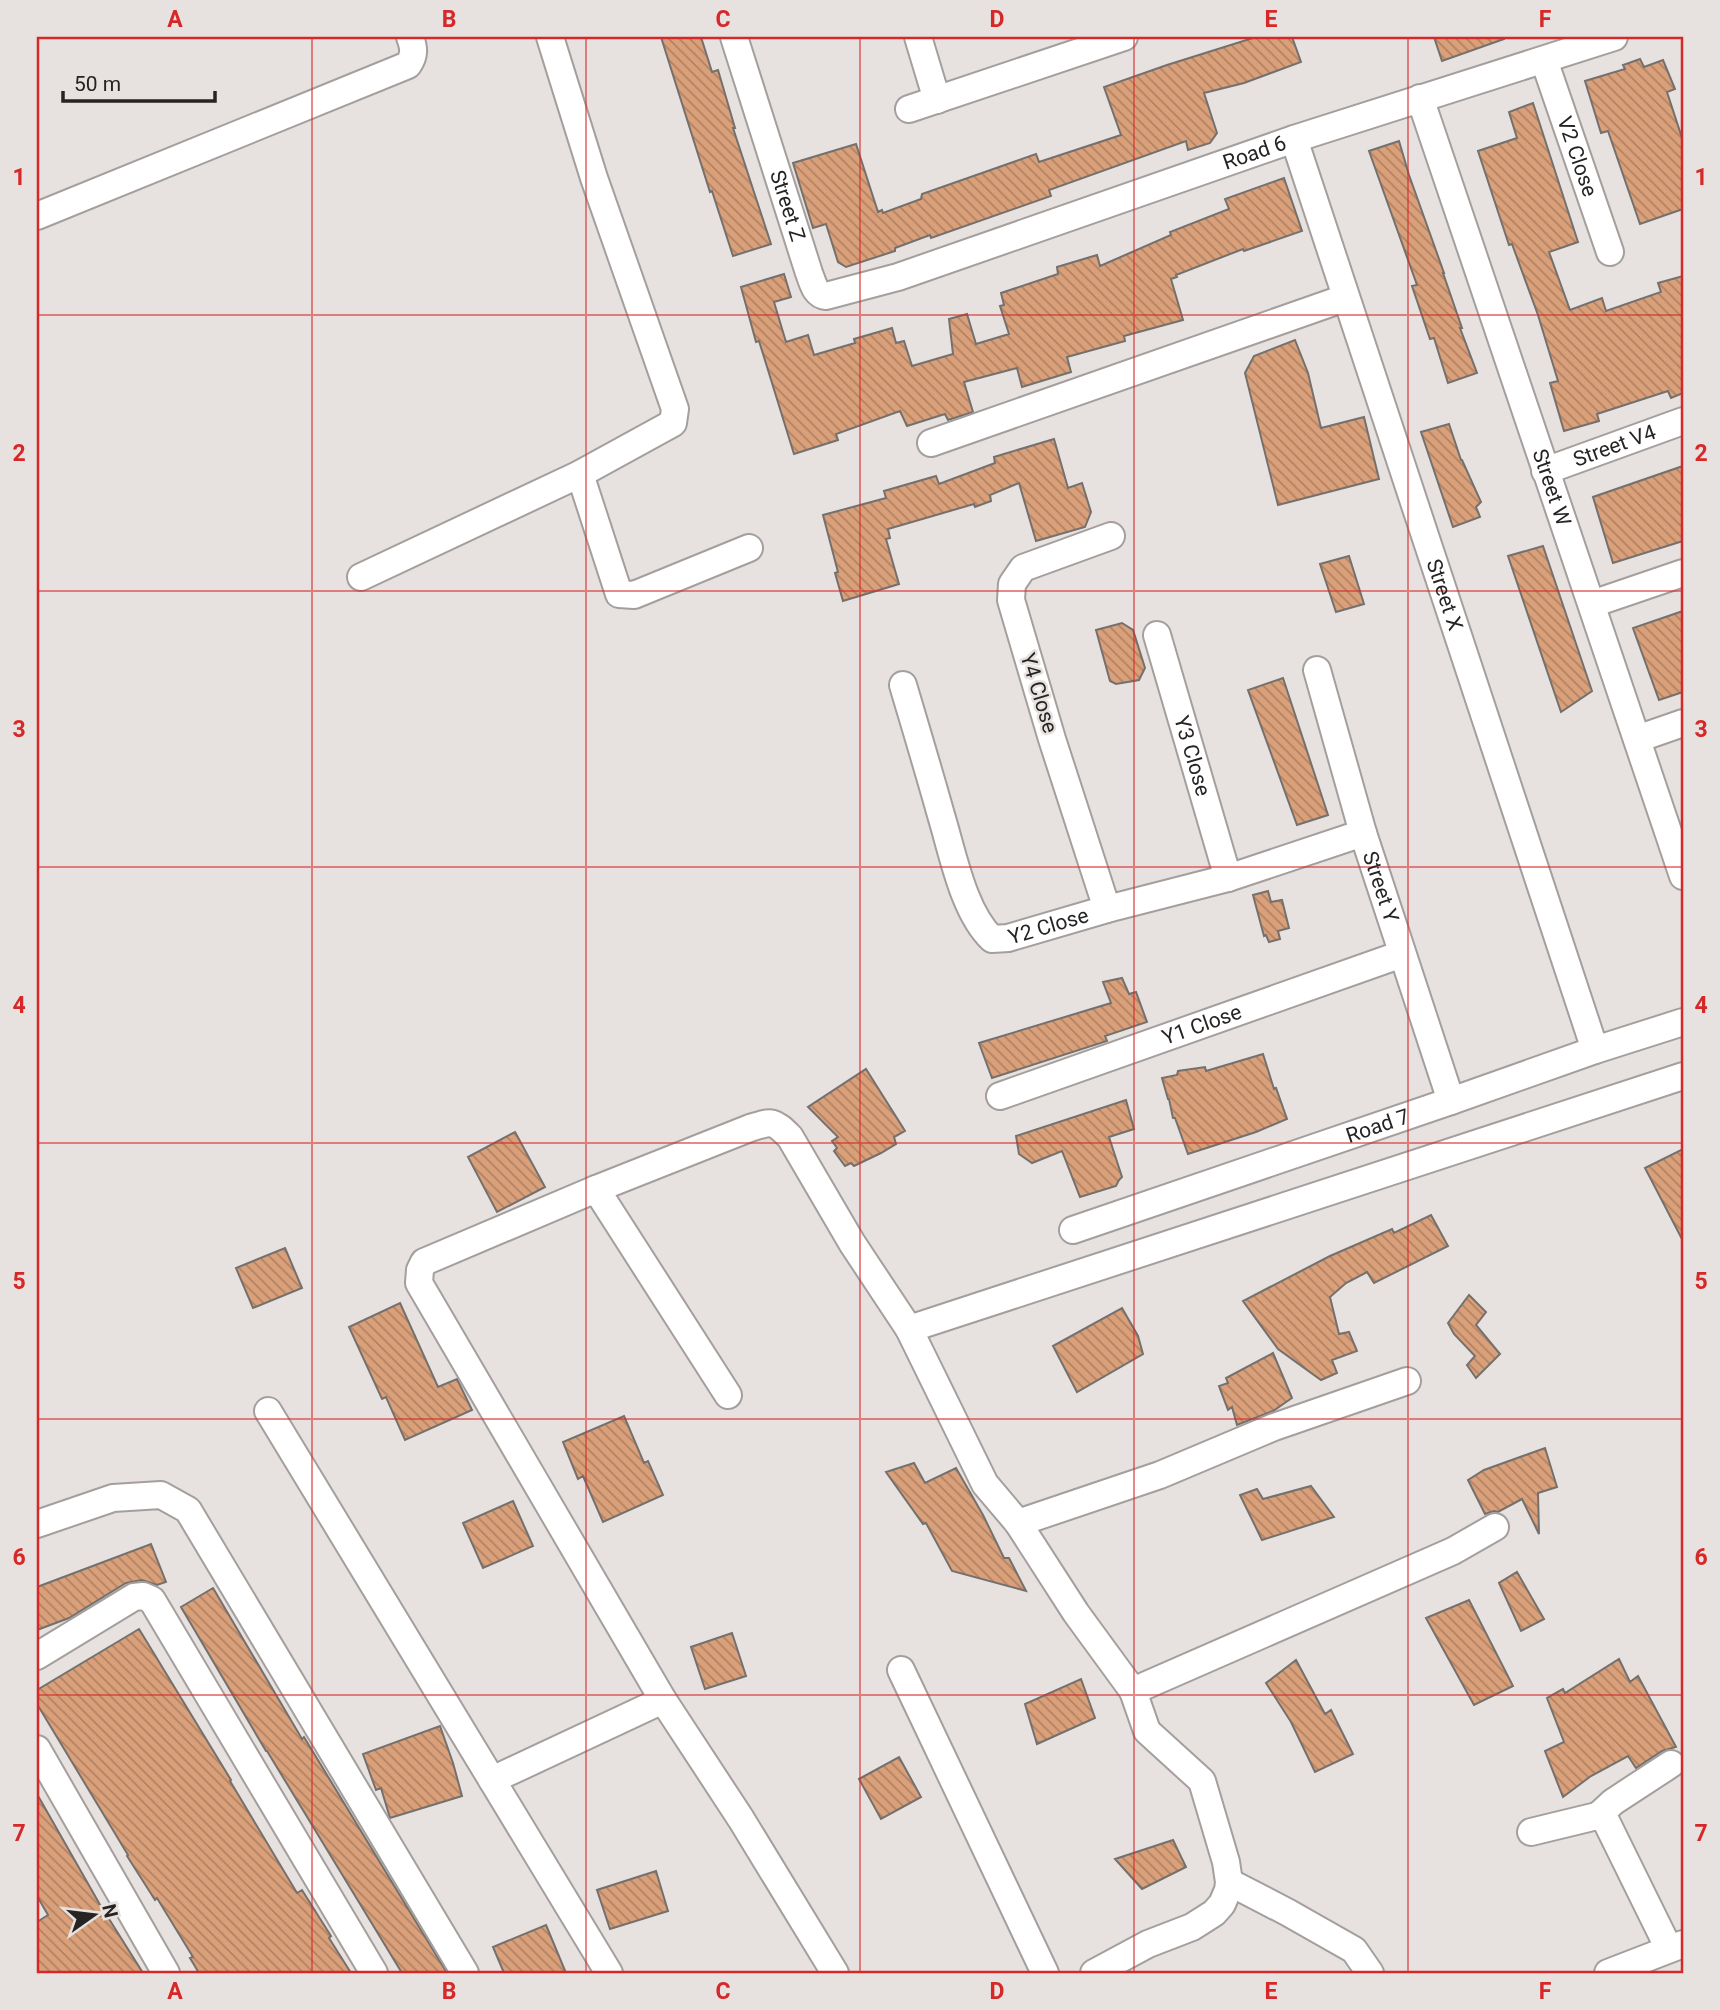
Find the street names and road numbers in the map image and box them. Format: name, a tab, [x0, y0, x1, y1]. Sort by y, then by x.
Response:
street label: V2 Close	[1552, 113, 1602, 200]
street label: Road 6	[1220, 131, 1289, 175]
street label: Street Z	[765, 167, 810, 244]
street label: Street V4	[1570, 420, 1659, 472]
street label: Street W	[1528, 446, 1576, 529]
street label: Street X	[1422, 556, 1468, 634]
street label: Y4 Close	[1015, 650, 1063, 736]
street label: Y3 Close	[1169, 713, 1215, 799]
street label: Street Y	[1358, 848, 1404, 926]
street label: Y2 Close	[1005, 903, 1091, 949]
street label: Y1 Close	[1159, 1000, 1245, 1050]
street label: Road 7	[1343, 1104, 1412, 1148]

